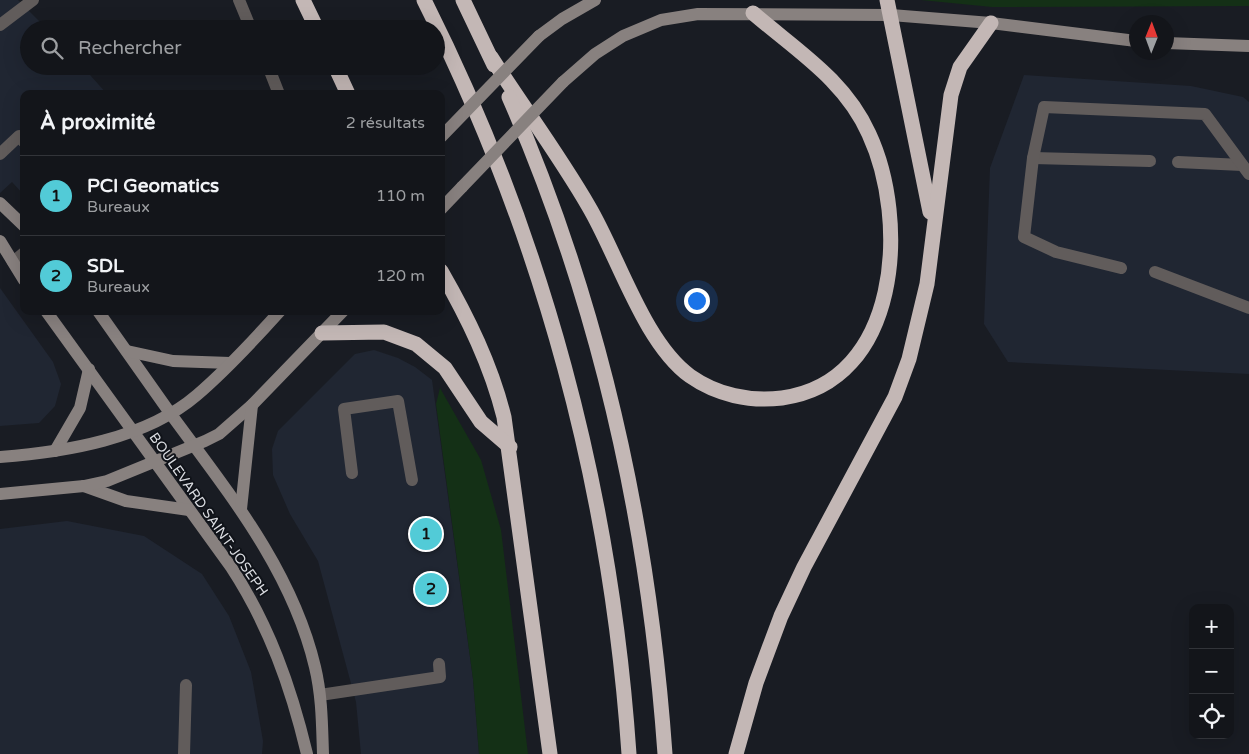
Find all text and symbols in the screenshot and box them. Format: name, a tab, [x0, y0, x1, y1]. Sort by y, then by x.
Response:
north arrow	[1129, 15, 1174, 60]
search box	[20, 20, 445, 75]
icon: search	[38, 34, 66, 62]
text: Rechercher	[78, 37, 181, 59]
text: À proximité	[40, 110, 155, 135]
text: 2 résultats	[346, 113, 425, 133]
text: PCI Geomatics	[87, 175, 219, 197]
text: 1	[51, 186, 61, 206]
text: 110 m	[376, 186, 425, 206]
text: Bureaux	[87, 197, 150, 217]
text: SDL	[87, 255, 124, 277]
text: 2	[51, 266, 61, 286]
text: 120 m	[376, 266, 425, 286]
text: Bureaux	[87, 277, 150, 297]
your location	[684, 288, 710, 314]
street label: BOULEVARD SAINT-JOSEPH	[146, 429, 272, 599]
pin: 1	[410, 515, 442, 553]
pin: 2	[415, 570, 447, 608]
map controls	[1189, 604, 1234, 739]
button: +	[1189, 604, 1234, 649]
button: −	[1189, 649, 1234, 694]
button: locate	[1189, 694, 1234, 739]

